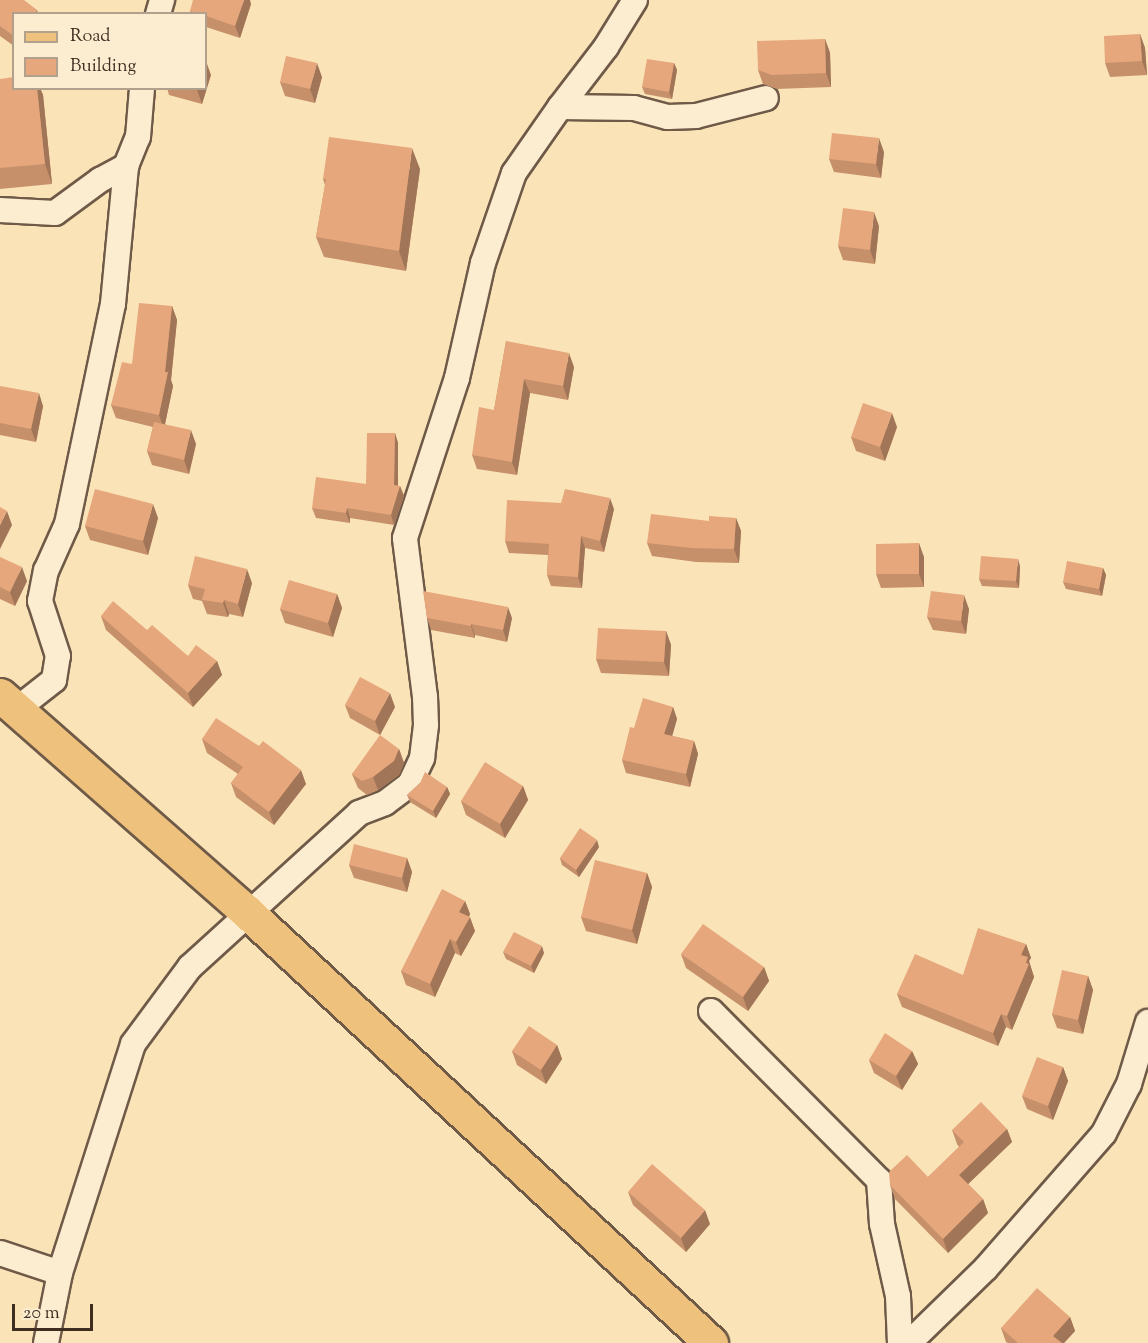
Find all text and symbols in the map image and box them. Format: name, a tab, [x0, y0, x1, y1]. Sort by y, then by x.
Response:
legend	[12, 12, 207, 90]
text: Road	[70, 24, 110, 50]
text: Building	[70, 54, 136, 80]
scale bar	[15, 1292, 96, 1330]
text: 20 m	[23, 1301, 60, 1327]

